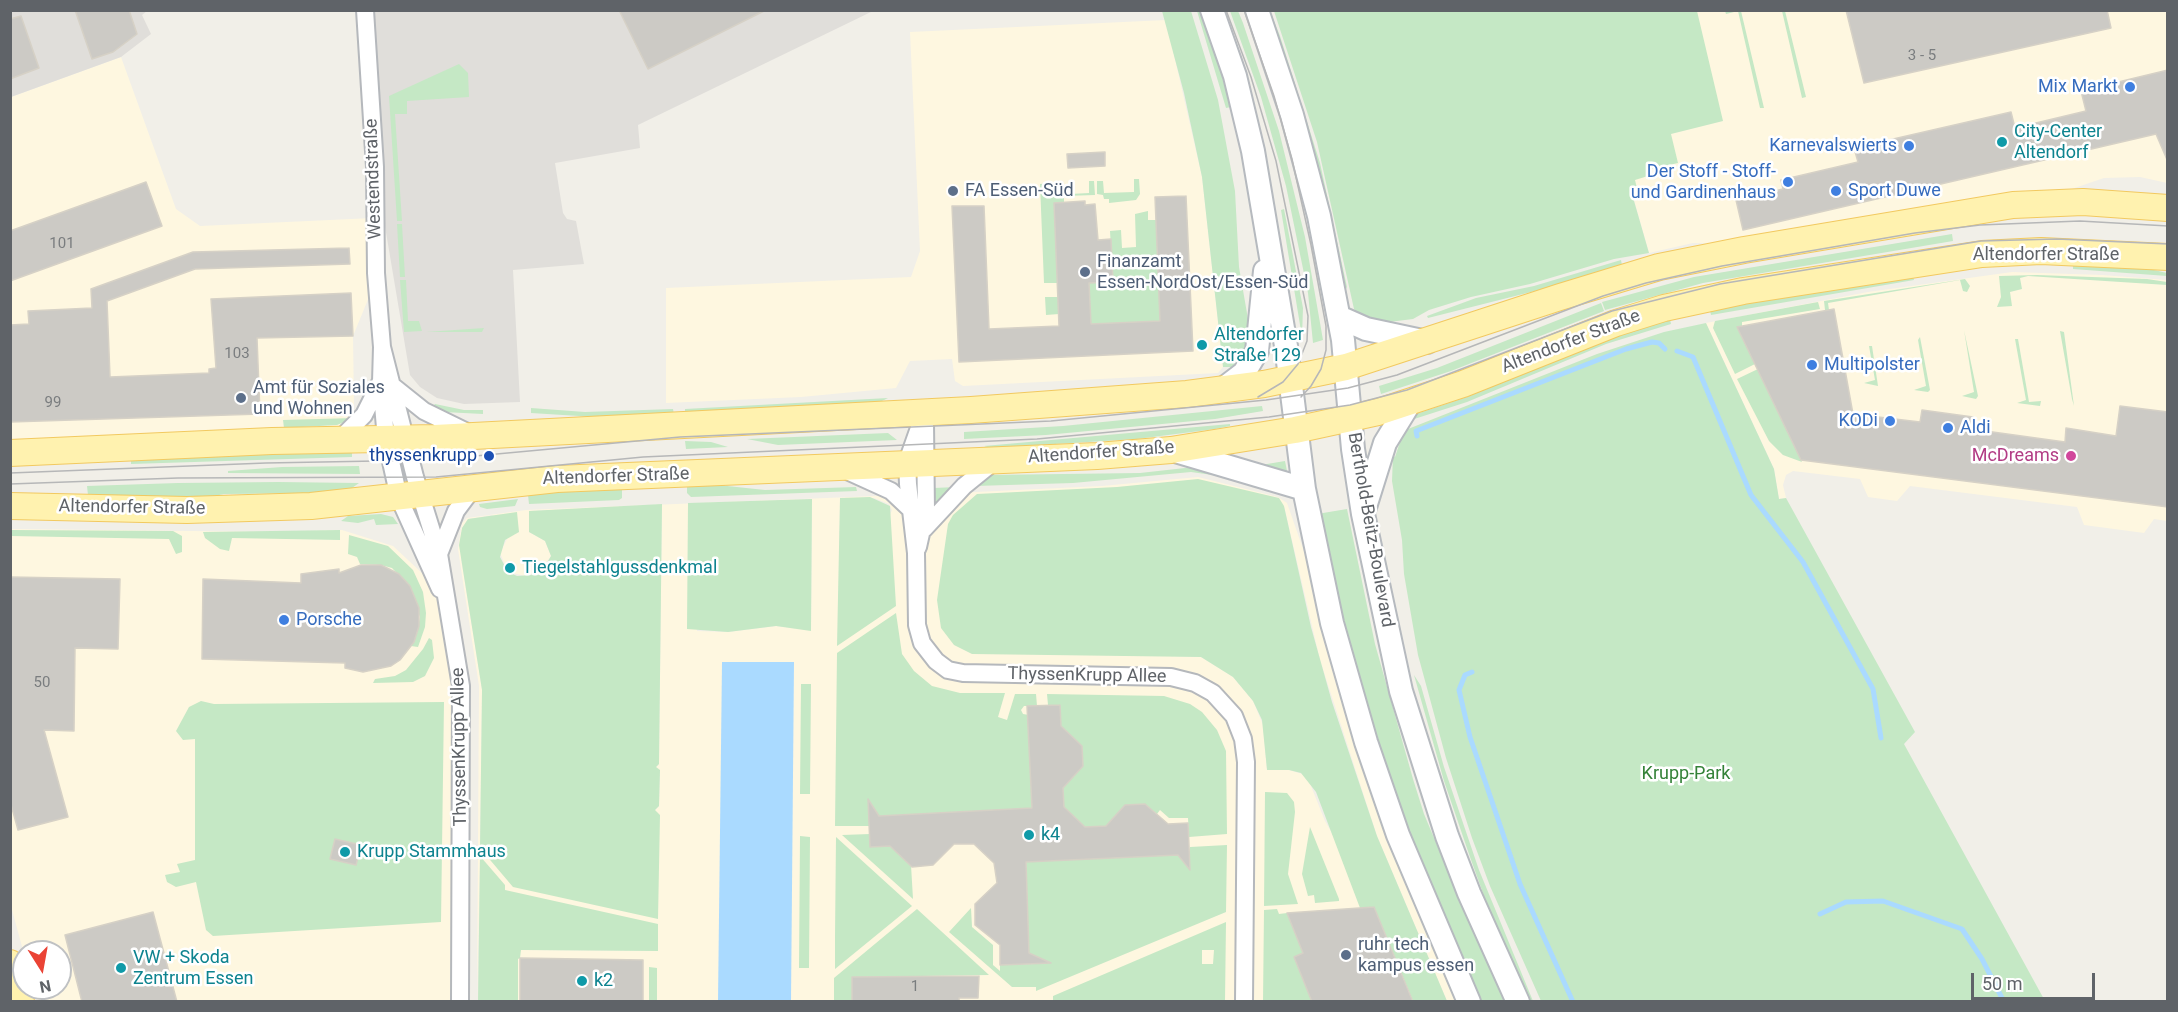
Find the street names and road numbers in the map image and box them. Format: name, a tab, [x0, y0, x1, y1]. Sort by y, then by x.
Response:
street label: Westendstraße	[361, 118, 387, 240]
street label: Altendorfer Straße	[1973, 244, 2119, 266]
street label: Altendorfer Straße	[1499, 306, 1643, 378]
street label: Berthold-Beitz-Boulevard	[1342, 431, 1398, 629]
street label: Altendorfer Straße	[1027, 437, 1175, 469]
street label: Altendorfer Straße	[542, 464, 690, 490]
street label: Altendorfer Straße	[58, 496, 206, 520]
street label: ThyssenKrupp Allee	[1007, 664, 1167, 688]
street label: ThyssenKrupp Allee	[448, 667, 472, 827]

